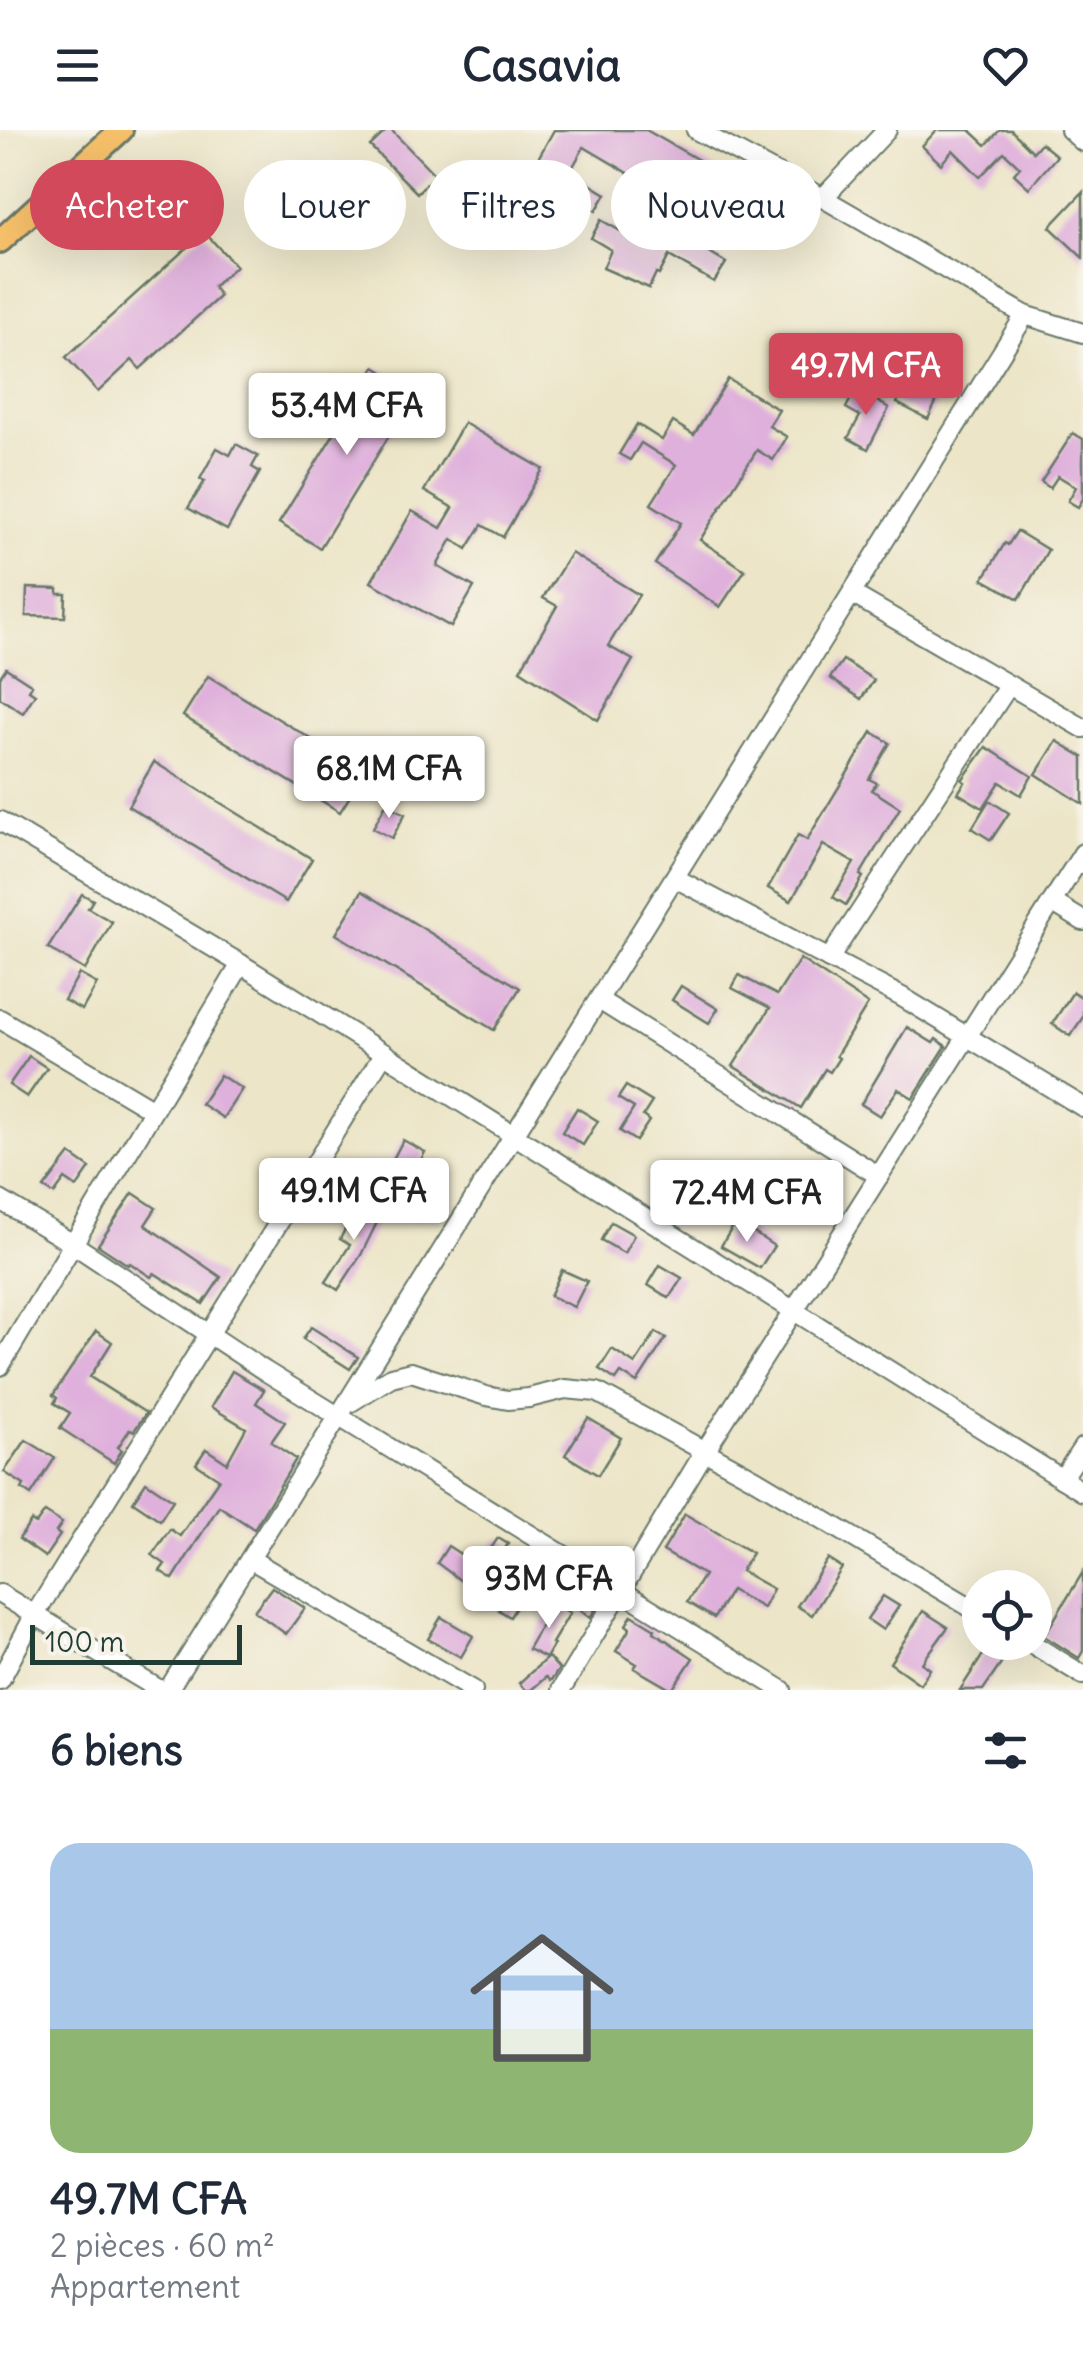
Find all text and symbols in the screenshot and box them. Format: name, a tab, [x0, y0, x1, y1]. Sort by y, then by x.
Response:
text: Casavia	[462, 37, 621, 93]
icon: menu	[50, 38, 105, 93]
icon: heart	[978, 38, 1033, 93]
chip: Acheter	[30, 160, 224, 250]
chip: Louer	[244, 160, 406, 250]
chip: Filtres	[426, 160, 591, 250]
chip: Nouveau	[611, 160, 821, 250]
pin: 49.7M CFA	[752, 333, 980, 418]
text: 49.7M CFA	[791, 345, 941, 386]
pin: 53.4M CFA	[233, 373, 461, 458]
text: 53.4M CFA	[271, 385, 423, 426]
pin: 68.1M CFA	[275, 736, 503, 821]
text: 68.1M CFA	[316, 748, 462, 789]
pin: 49.1M CFA	[240, 1158, 468, 1243]
pin: 72.4M CFA	[633, 1160, 861, 1245]
text: 49.1M CFA	[281, 1170, 427, 1211]
text: 72.4M CFA	[672, 1172, 822, 1213]
pin: 93M CFA	[457, 1546, 641, 1631]
text: 93M CFA	[485, 1558, 613, 1599]
map controls	[962, 1570, 1052, 1660]
button: locate	[962, 1570, 1052, 1660]
scale bar	[30, 1620, 242, 1664]
text: 100 m	[45, 1624, 124, 1660]
icon: filters	[978, 1723, 1033, 1778]
text: 6 biens	[50, 1724, 183, 1776]
icon: home	[452, 1908, 632, 2088]
text: 49.7M CFA	[50, 2173, 247, 2225]
text: 2 pièces · 60 m²	[50, 2225, 275, 2266]
text: Appartement	[50, 2266, 240, 2307]

